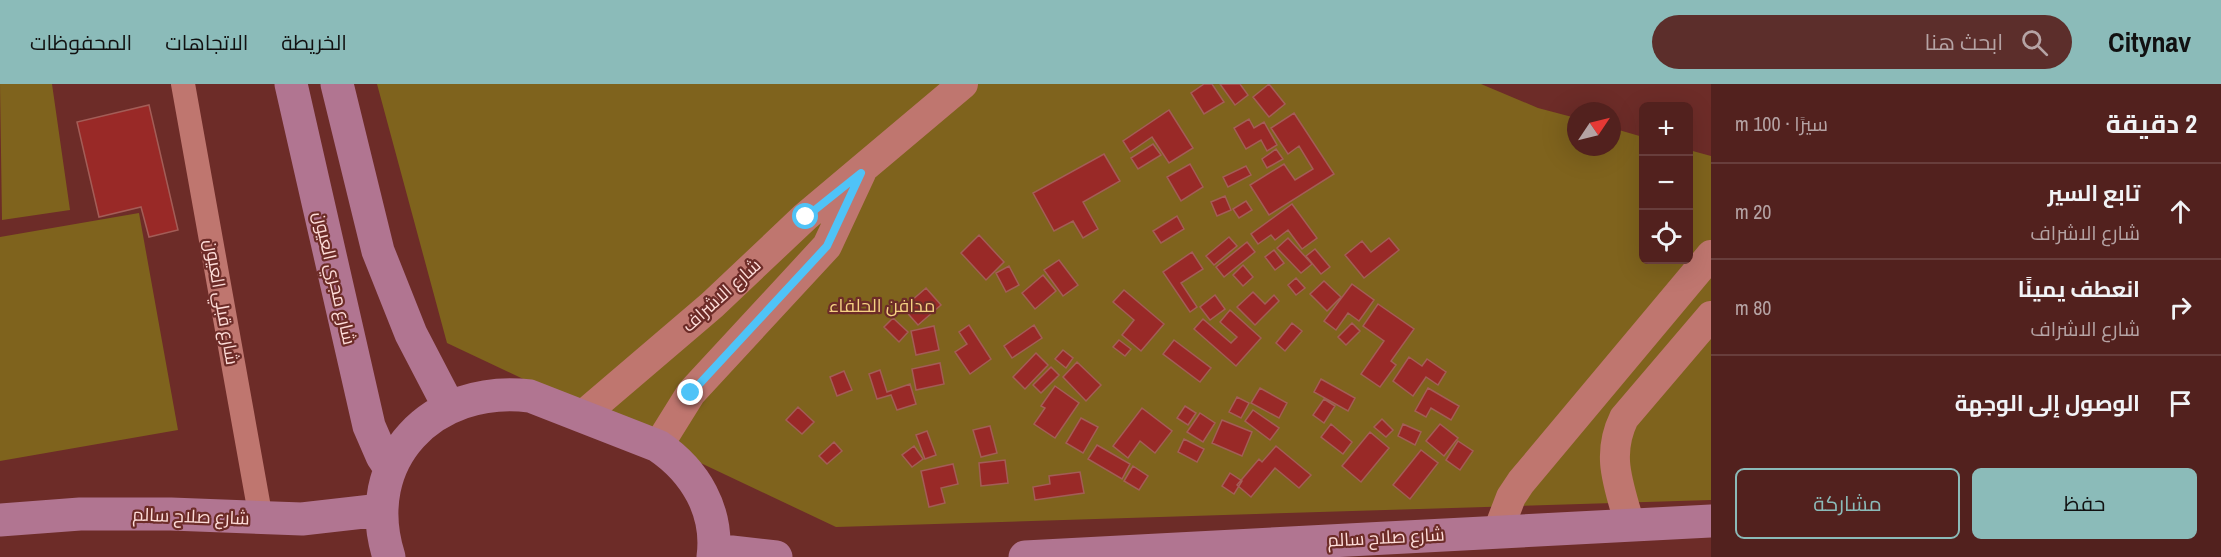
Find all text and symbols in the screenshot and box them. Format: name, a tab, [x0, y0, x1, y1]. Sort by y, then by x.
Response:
search box	[1652, 15, 2072, 69]
text: Citynav	[2108, 23, 2191, 61]
icon: search	[2018, 26, 2051, 59]
text: ابحث هنا	[1925, 27, 2003, 57]
text: المحفوظات	[30, 28, 132, 57]
text: الاتجاهات	[165, 28, 248, 57]
text: الخريطة	[281, 28, 347, 57]
north arrow	[1567, 102, 1621, 156]
map controls	[1639, 102, 1693, 264]
button: +	[1639, 102, 1693, 156]
text: 2 دقيقة	[2106, 106, 2197, 141]
text: سيرًا · 100 m	[1735, 110, 1828, 137]
button: −	[1639, 156, 1693, 210]
text: تابع السير	[2048, 178, 2140, 208]
icon: ahead	[2164, 195, 2197, 228]
text: 20 m	[1735, 198, 1771, 225]
route start	[792, 203, 818, 229]
street label: شارع مجري العيون	[306, 209, 362, 347]
button: locate	[1639, 210, 1693, 264]
text: شارع الاشراف	[2030, 219, 2140, 246]
street label: شارع قبلي العيون	[197, 237, 245, 367]
street label: شارع الاشراف	[676, 253, 766, 337]
text: انعطف يمينًا	[2018, 274, 2140, 304]
icon: right	[2164, 291, 2197, 324]
park label: مدافن الحلفاء	[829, 293, 935, 318]
text: 80 m	[1735, 294, 1771, 321]
text: شارع الاشراف	[2030, 315, 2140, 342]
route end	[677, 379, 703, 405]
icon: arrive	[2164, 387, 2197, 420]
text: الوصول إلى الوجهة	[1955, 388, 2140, 418]
button: مشاركة	[1735, 468, 1960, 539]
button: حفظ	[1972, 468, 2197, 539]
street label: شارع صلاح سالم	[132, 501, 250, 531]
street label: شارع صلاح سالم	[1327, 521, 1445, 553]

